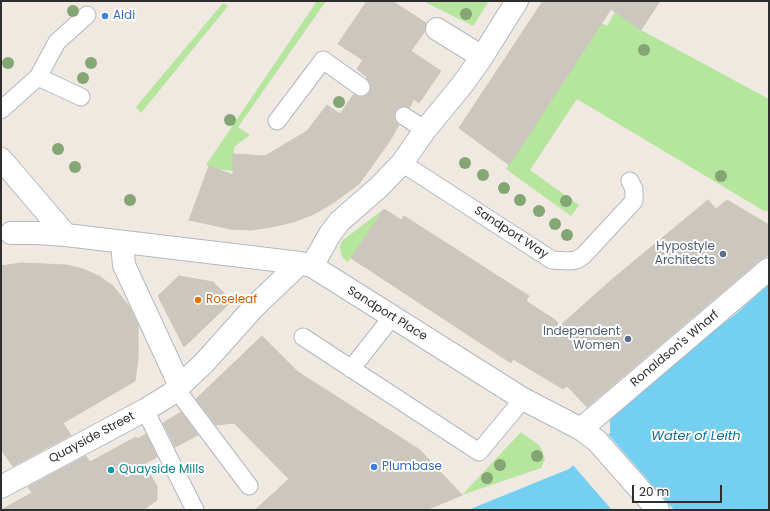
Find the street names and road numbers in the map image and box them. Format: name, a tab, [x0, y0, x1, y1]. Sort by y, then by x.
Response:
street label: Sandport Way	[471, 204, 551, 262]
street label: Sandport Place	[344, 284, 430, 344]
street label: Ronaldson's Wharf	[628, 308, 722, 390]
street label: Quayside Street	[47, 409, 137, 467]

